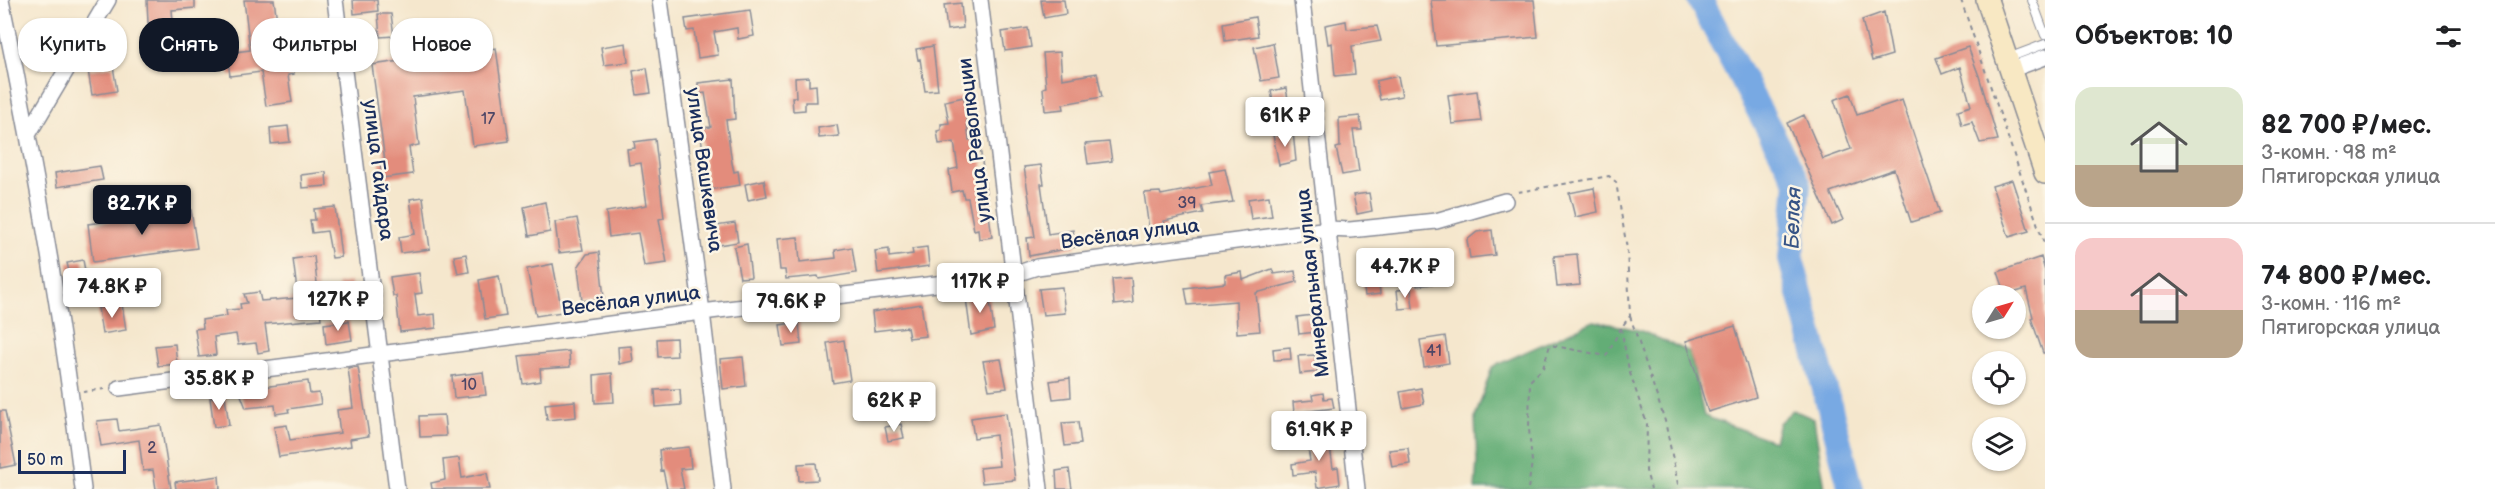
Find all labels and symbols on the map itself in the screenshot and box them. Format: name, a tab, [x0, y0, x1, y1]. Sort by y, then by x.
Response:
street label: улица Революции	[953, 56, 997, 224]
street label: улица Вашкевича	[681, 86, 727, 254]
pin: 61K ₽	[1243, 97, 1327, 148]
street label: улица Гайдара	[357, 98, 399, 242]
house number: 17	[481, 110, 495, 129]
pin: 82.7K ₽	[87, 185, 197, 236]
water label: Белая	[1779, 186, 1807, 250]
street label: Минеральная улица	[1291, 187, 1335, 379]
house number: 39	[1177, 194, 1197, 213]
street label: Весёлая улица	[1059, 214, 1201, 254]
pin: 44.7K ₽	[1350, 248, 1460, 299]
pin: 117K ₽	[931, 263, 1029, 314]
pin: 74.8K ₽	[57, 268, 167, 319]
pin: 127K ₽	[289, 281, 387, 332]
street label: Весёлая улица	[560, 281, 702, 321]
pin: 79.6K ₽	[736, 283, 846, 334]
north arrow	[1972, 285, 2026, 339]
house number: 41	[1426, 342, 1442, 361]
pin: 35.8K ₽	[164, 360, 274, 411]
house number: 10	[461, 376, 477, 395]
pin: 62K ₽	[852, 382, 936, 433]
pin: 61.9K ₽	[1264, 411, 1374, 462]
house number: 2	[147, 439, 157, 458]
scale bar	[18, 447, 126, 474]

